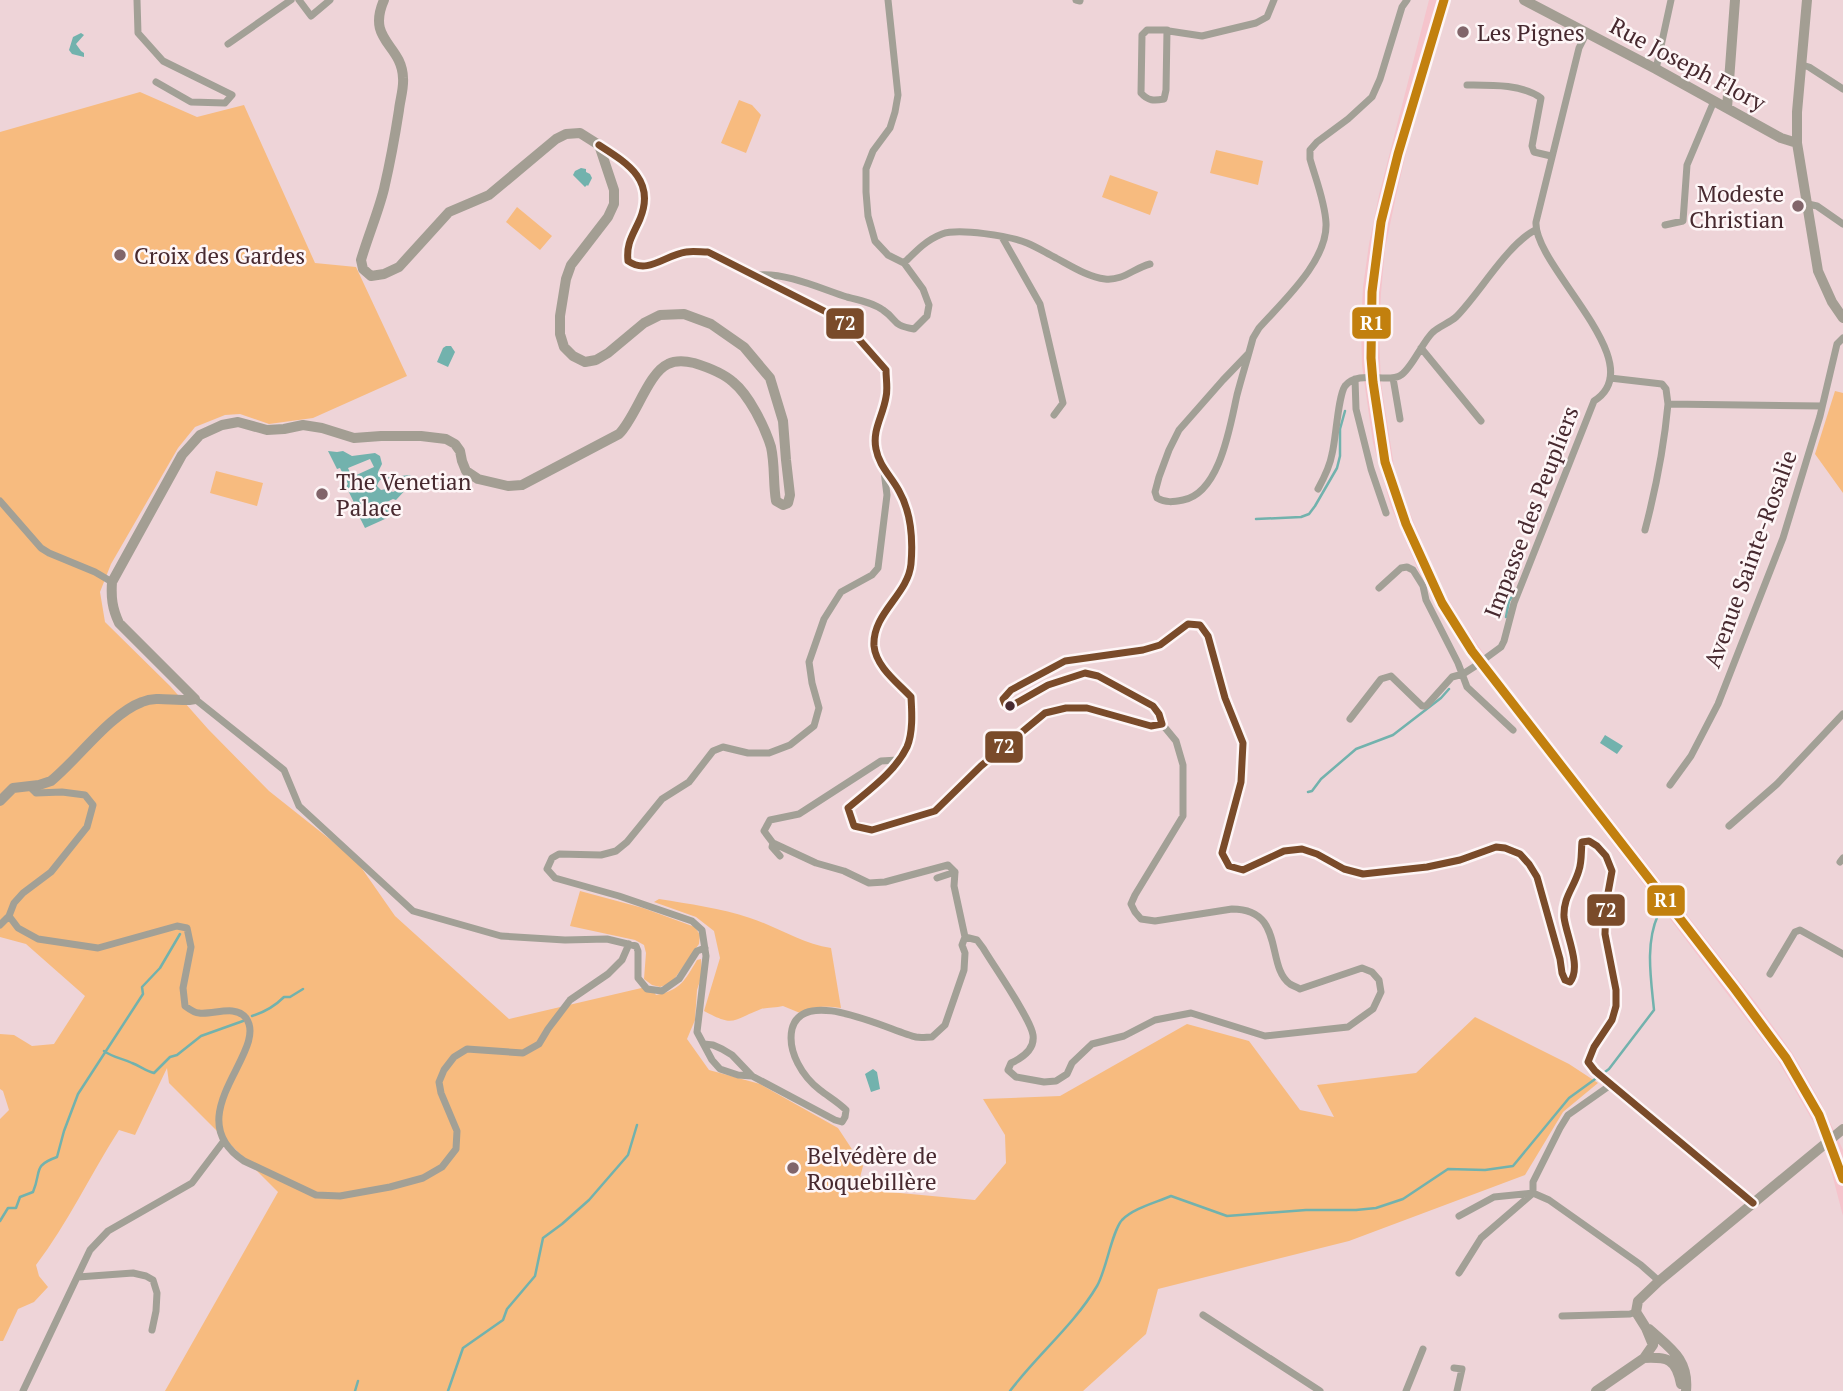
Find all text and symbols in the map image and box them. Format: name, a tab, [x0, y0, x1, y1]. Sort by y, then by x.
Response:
street label: Rue Joseph Flory	[1605, 10, 1772, 118]
place label: Les Pignes	[1477, 17, 1585, 48]
marker: Les Pignes	[1455, 24, 1471, 40]
place label: Modeste Christian	[1689, 178, 1784, 235]
marker: Modeste Christian	[1790, 198, 1806, 214]
place label: Croix des Gardes	[134, 240, 305, 271]
marker: Croix des Gardes	[112, 247, 128, 263]
line badge: R1	[1351, 306, 1392, 340]
line badge: 72	[825, 307, 865, 340]
text: 72	[834, 310, 856, 335]
text: R1	[1360, 310, 1384, 335]
street label: Impasse des Peupliers	[1476, 402, 1586, 622]
street label: Avenue Sainte-Rosalie	[1696, 446, 1804, 672]
place label: The Venetian Palace	[336, 466, 472, 523]
marker: The Venetian Palace	[314, 486, 330, 502]
unlabelled marker	[1003, 699, 1017, 713]
line badge: 72	[984, 730, 1024, 764]
text: 72	[993, 733, 1015, 758]
line badge: R1	[1646, 884, 1686, 917]
text: R1	[1654, 887, 1678, 912]
line badge: 72	[1586, 893, 1626, 927]
text: 72	[1595, 897, 1617, 922]
place label: Belvédère de Roquebillère	[807, 1140, 937, 1197]
marker: Belvédère de Roquebillère	[785, 1160, 801, 1176]

